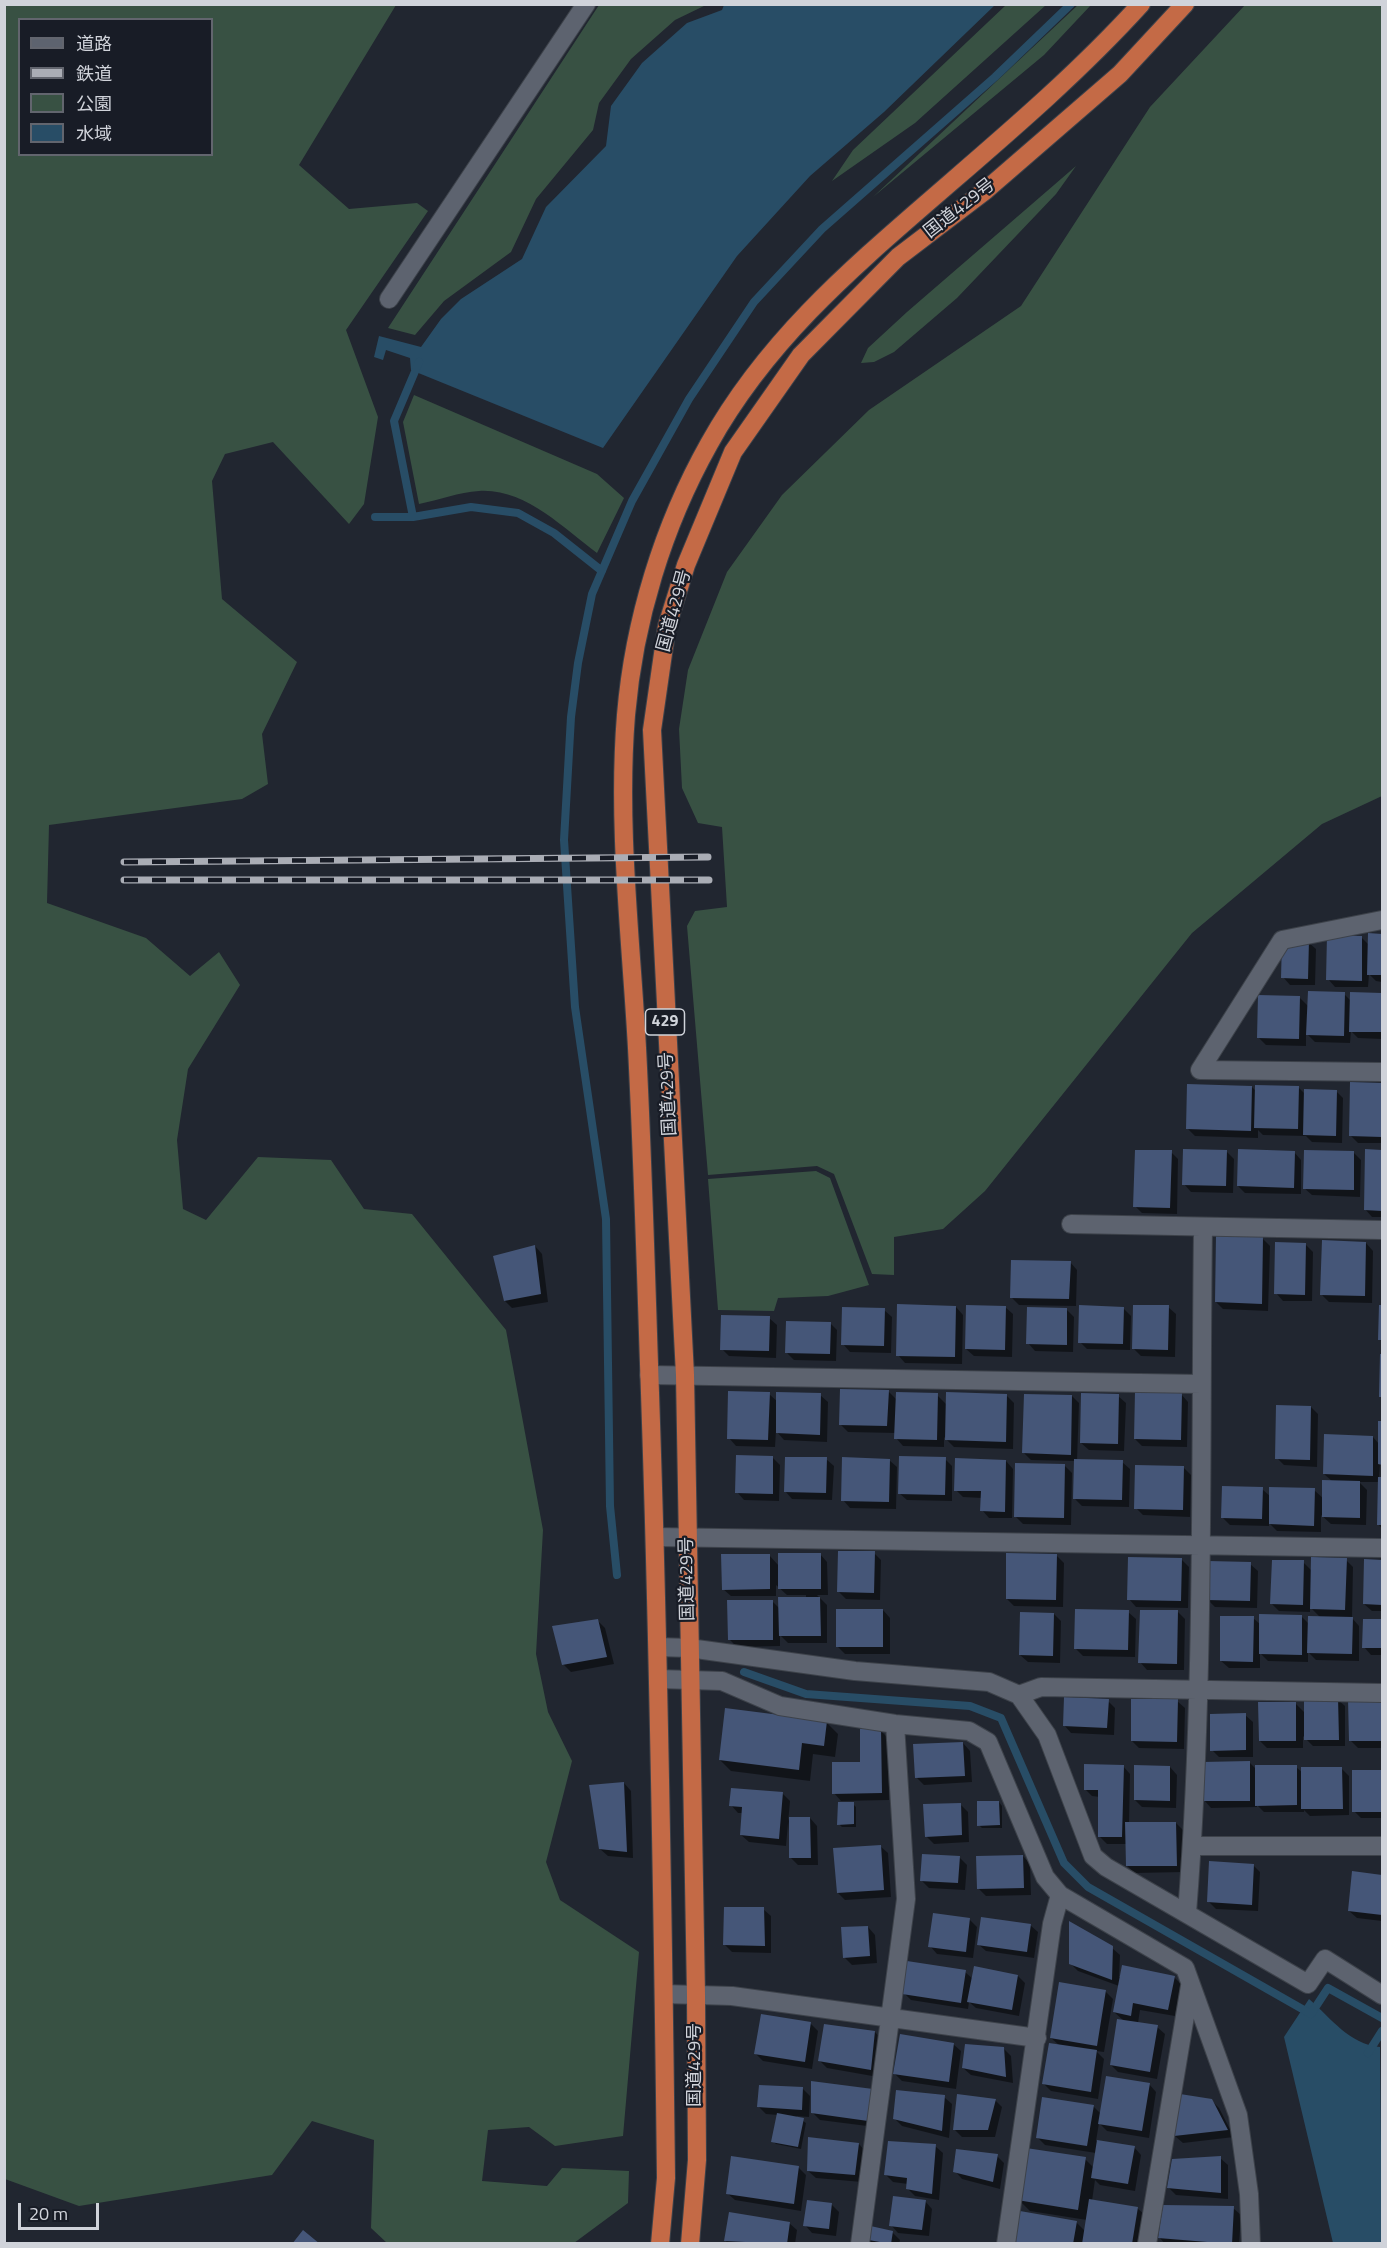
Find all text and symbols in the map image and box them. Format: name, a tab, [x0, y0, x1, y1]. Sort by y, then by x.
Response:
legend	[18, 18, 213, 156]
text: 道路	[76, 30, 112, 57]
text: 鉄道	[76, 60, 112, 87]
text: 公園	[76, 90, 112, 117]
text: 水域	[76, 120, 112, 147]
street label: 国道429号	[920, 175, 1000, 243]
street label: 国道429号	[654, 568, 696, 654]
road number: 429	[646, 1009, 684, 1035]
street label: 国道429号	[656, 1051, 682, 1137]
street label: 国道429号	[676, 1537, 700, 1621]
street label: 国道429号	[685, 2023, 707, 2107]
scale bar	[21, 2191, 102, 2229]
text: 20 m	[29, 2200, 68, 2227]

